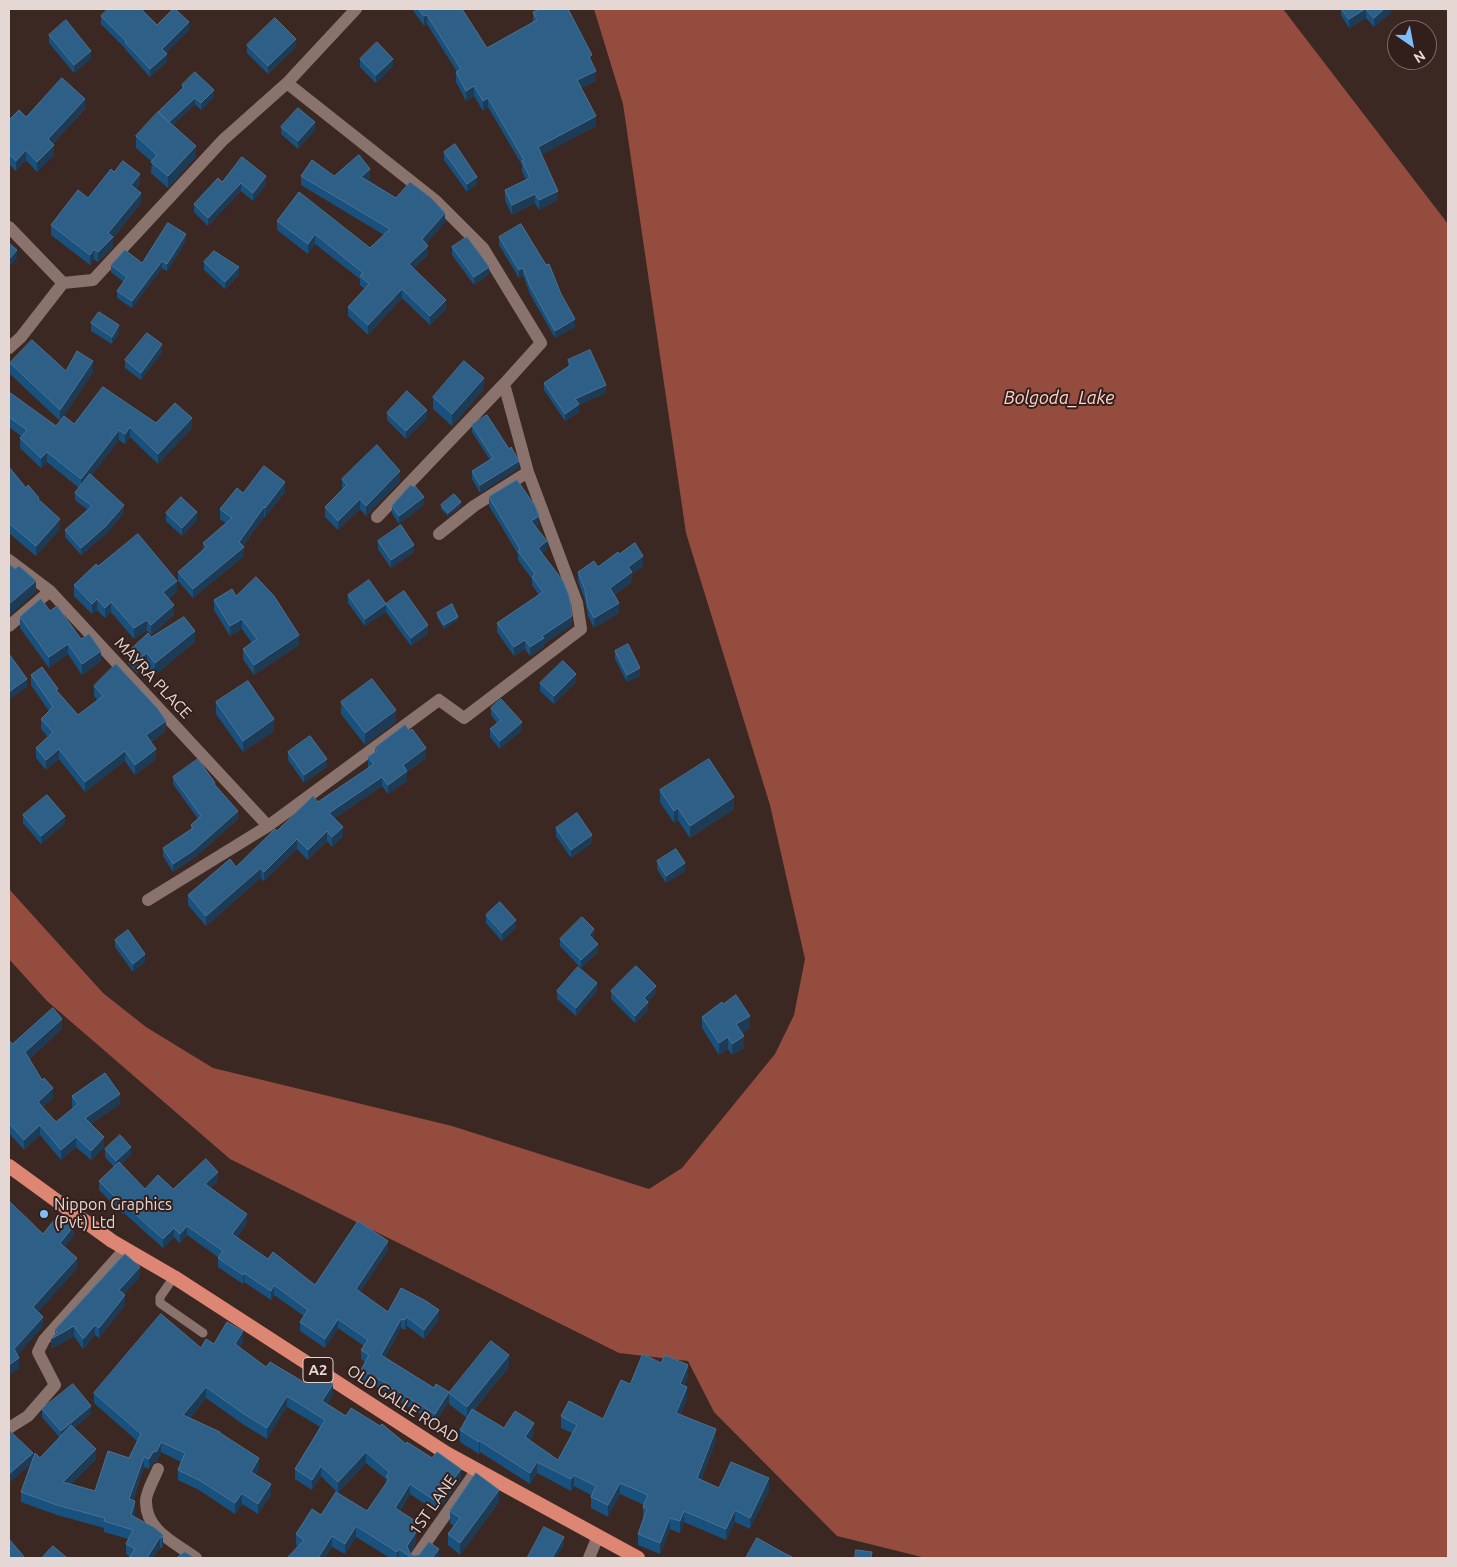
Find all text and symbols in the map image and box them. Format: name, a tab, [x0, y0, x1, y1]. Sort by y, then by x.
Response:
north arrow	[1387, 20, 1437, 70]
text: N	[1411, 47, 1428, 66]
water label: Bolgoda_Lake	[1004, 387, 1114, 409]
street label: MAYRA PLACE	[110, 633, 196, 723]
place label: Nippon Graphics (Pvt) Ltd	[54, 1195, 172, 1233]
marker: Nippon Graphics (Pvt) Ltd	[38, 1208, 50, 1220]
road number: A2	[303, 1358, 333, 1382]
street label: OLD GALLE ROAD	[344, 1361, 462, 1447]
street label: 1ST LANE	[405, 1471, 461, 1539]

